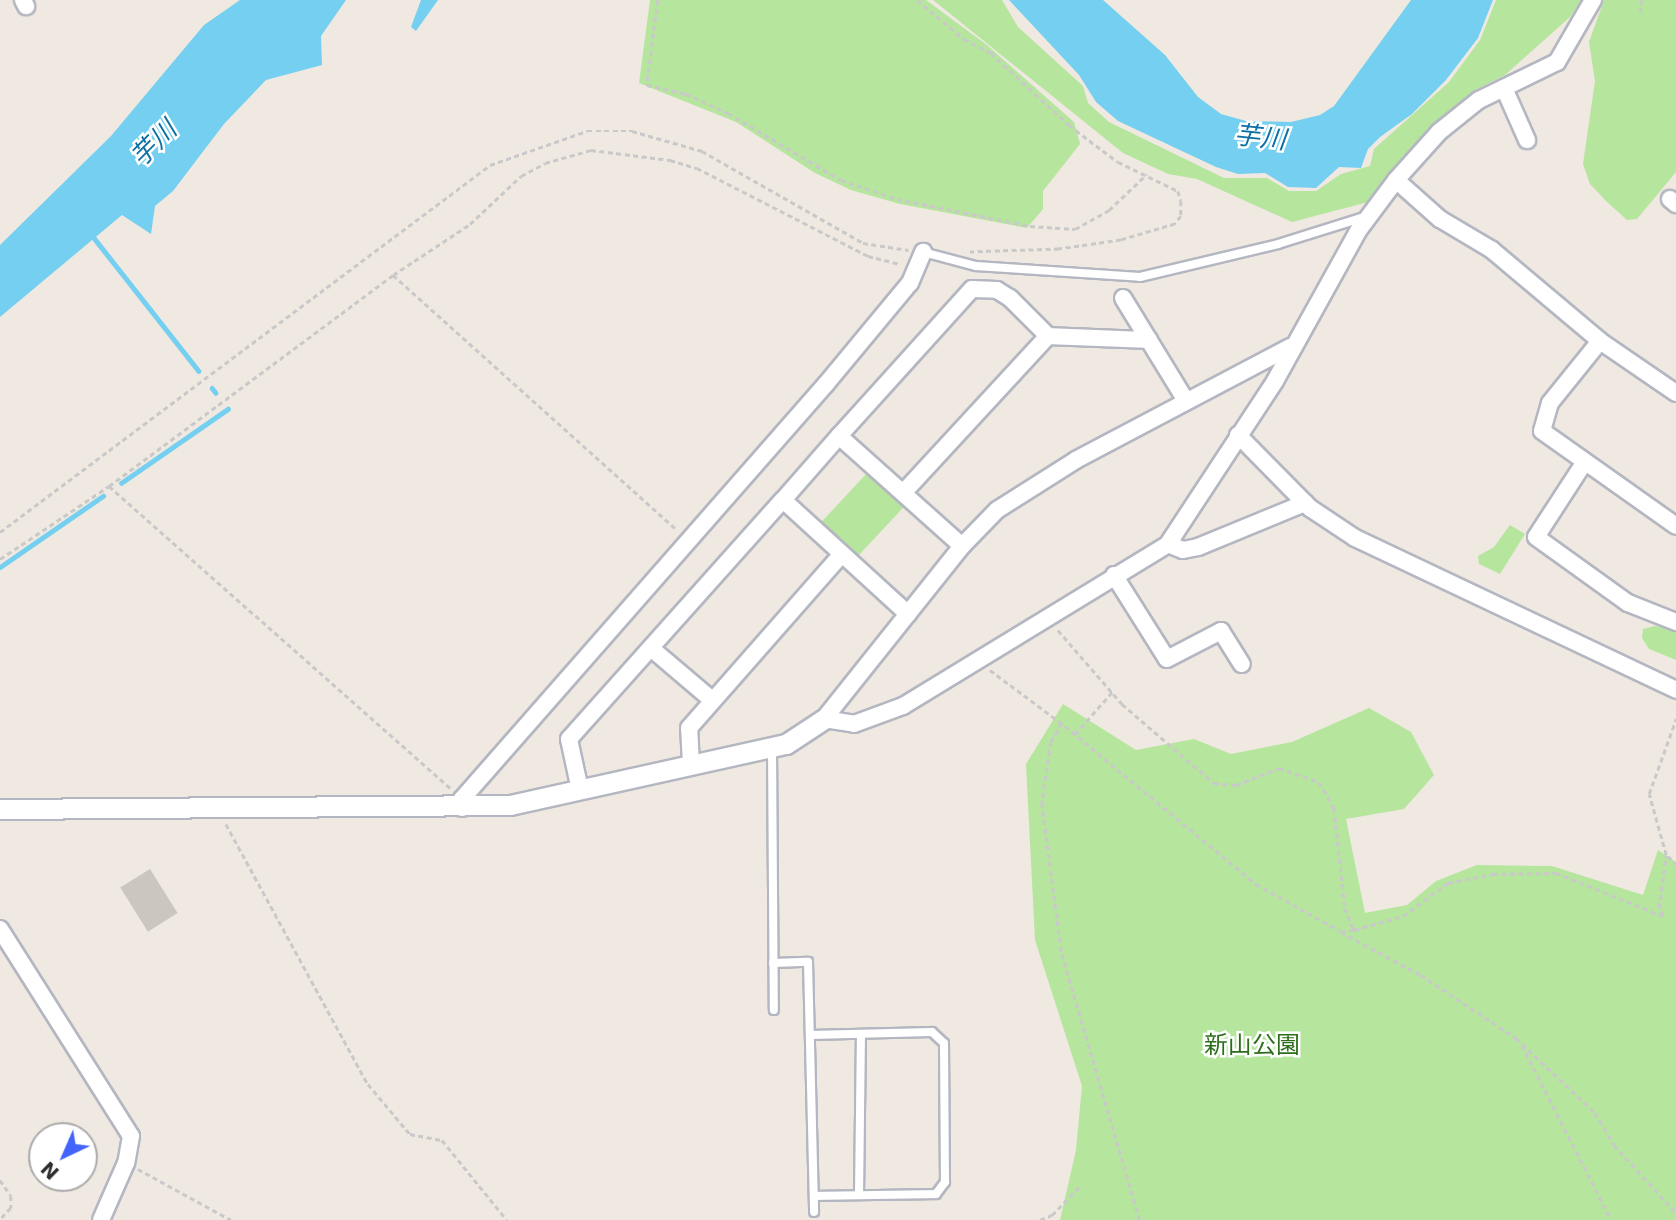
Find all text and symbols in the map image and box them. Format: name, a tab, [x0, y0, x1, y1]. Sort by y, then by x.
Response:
water label: 芋川	[125, 115, 183, 173]
water label: 芋川	[1233, 120, 1287, 156]
park label: 新山公園	[1204, 1032, 1300, 1060]
north arrow	[28, 1122, 98, 1192]
text: N	[36, 1157, 63, 1184]

